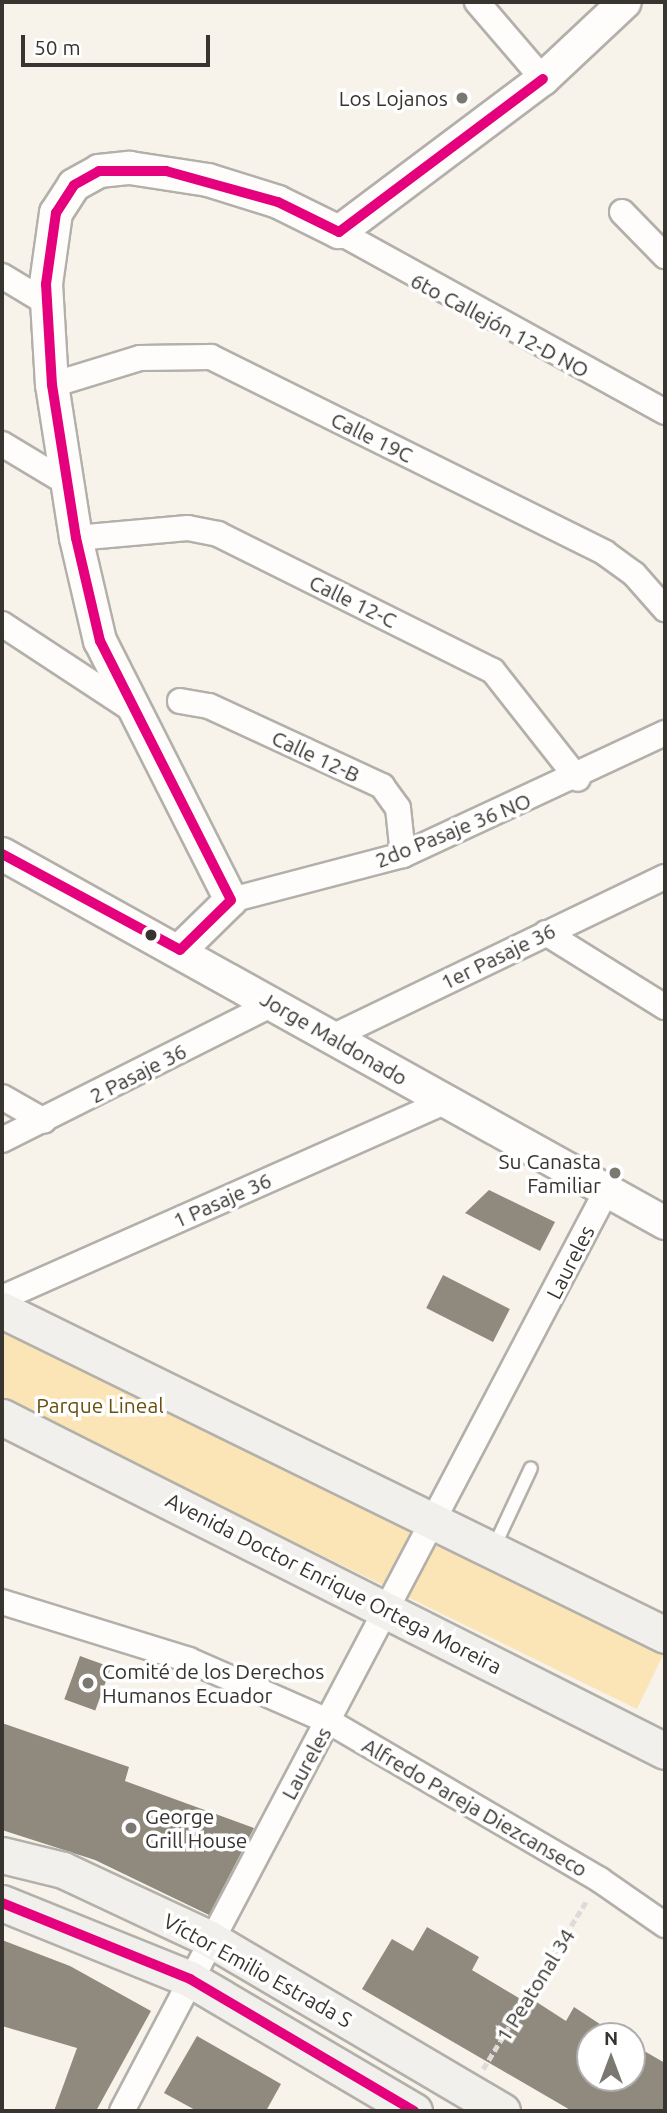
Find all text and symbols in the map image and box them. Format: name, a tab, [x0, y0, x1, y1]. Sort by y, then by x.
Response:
scale bar	[24, 21, 214, 65]
text: 50 m	[34, 35, 81, 59]
place label: Los Lojanos	[339, 85, 448, 111]
marker: Los Lojanos	[454, 90, 470, 106]
street label: 6to Callejón 12-D NO	[407, 267, 593, 383]
street label: Calle 19C	[327, 406, 417, 468]
street label: Calle 12-C	[305, 569, 401, 633]
street label: Calle 12-B	[268, 725, 364, 787]
street label: 2do Pasaje 36 NO	[372, 787, 534, 873]
street label: 1er Pasaje 36	[437, 917, 559, 995]
unlabelled marker	[144, 928, 158, 942]
street label: Jorge Maldonado	[256, 986, 412, 1090]
street label: 2 Pasaje 36	[86, 1038, 190, 1108]
place label: Su Canasta Familiar	[499, 1148, 601, 1198]
marker: Su Canasta Familiar	[607, 1165, 623, 1181]
street label: 1 Pasaje 36	[169, 1167, 275, 1233]
street label: Laureles	[541, 1221, 599, 1303]
park label: Parque Lineal	[36, 1392, 164, 1418]
street label: Avenida Doctor Enrique Ortega Moreira	[162, 1487, 506, 1679]
place label: Comité de los Derechos Humanos Ecuador	[102, 1658, 324, 1708]
marker: Comité de los Derechos Humanos Ecuador	[80, 1675, 96, 1691]
street label: Laureles	[276, 1722, 336, 1804]
street label: Alfredo Pareja Diezcanseco	[358, 1732, 592, 1882]
place label: George Grill House	[145, 1803, 247, 1853]
marker: George Grill House	[123, 1820, 139, 1836]
street label: Víctor Emilio Estrada S	[159, 1908, 357, 2032]
street label: 1 Peatonal 34	[490, 1924, 580, 2046]
north arrow	[576, 2022, 646, 2092]
text: N	[604, 2027, 618, 2049]

